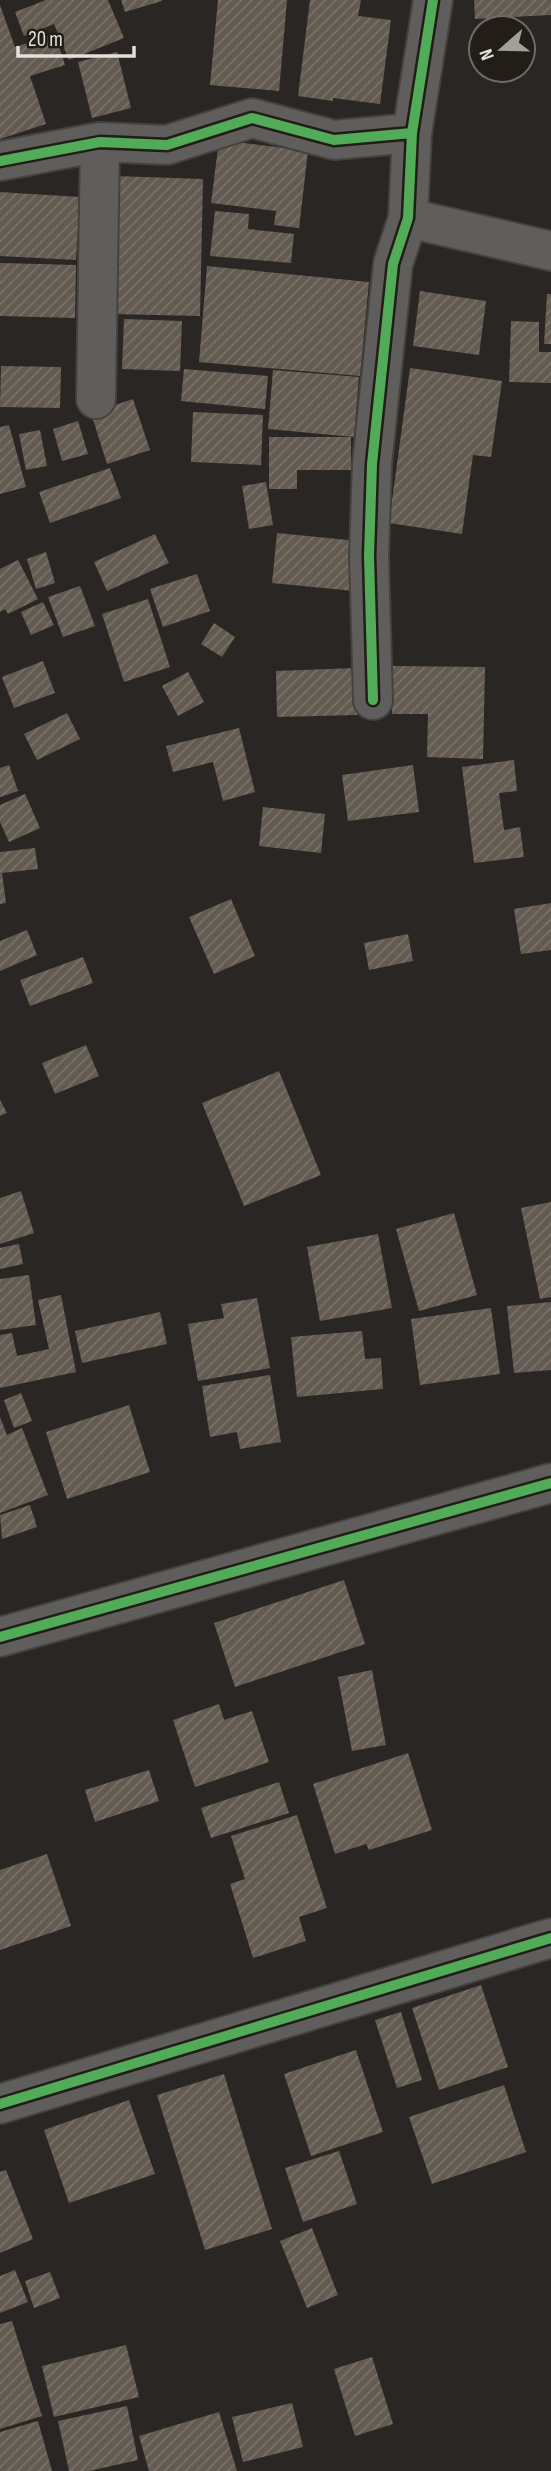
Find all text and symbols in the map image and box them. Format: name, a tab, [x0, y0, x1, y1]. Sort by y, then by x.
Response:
scale bar	[18, 14, 133, 58]
north arrow	[467, 14, 537, 84]
text: 20 m	[28, 27, 63, 52]
text: N	[475, 46, 500, 63]

